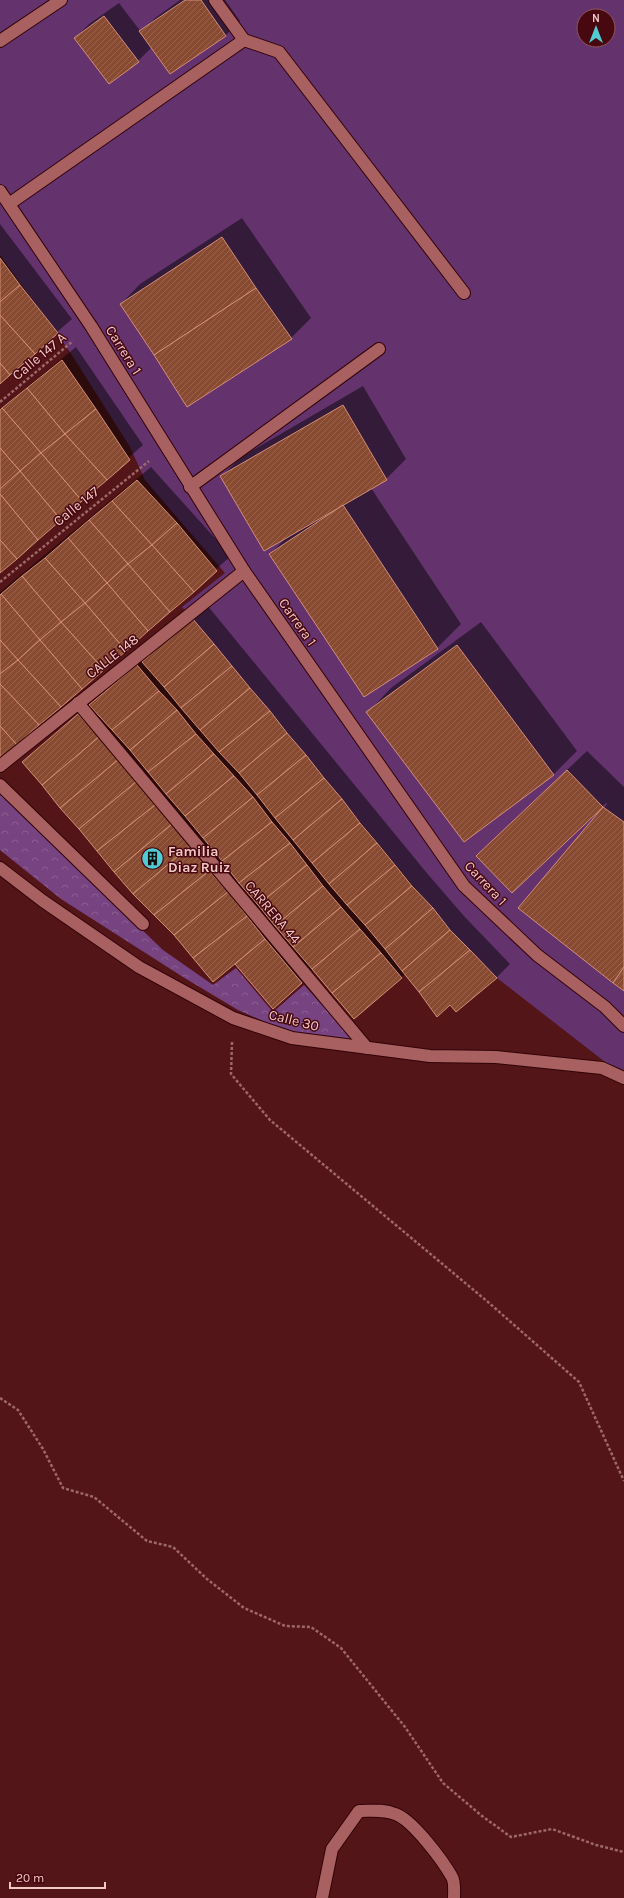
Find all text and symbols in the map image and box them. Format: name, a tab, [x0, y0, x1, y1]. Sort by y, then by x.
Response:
north arrow	[576, 8, 616, 48]
text: N	[592, 12, 600, 25]
street label: Carrera 1	[102, 323, 145, 378]
street label: Calle 147 A	[9, 329, 70, 384]
street label: Calle 147	[50, 483, 103, 530]
street label: Carrera 1	[275, 595, 320, 649]
street label: CALLE 148	[83, 631, 142, 682]
place label: Familia Diaz Ruiz	[168, 843, 230, 876]
building icon: Familia Diaz Ruiz	[139, 846, 165, 872]
street label: Carrera 1	[461, 858, 510, 909]
street label: CARRERA 44	[241, 877, 304, 947]
street label: Calle 30	[267, 1006, 321, 1035]
scale bar	[10, 1864, 105, 1890]
text: 20 m	[16, 1871, 44, 1885]

